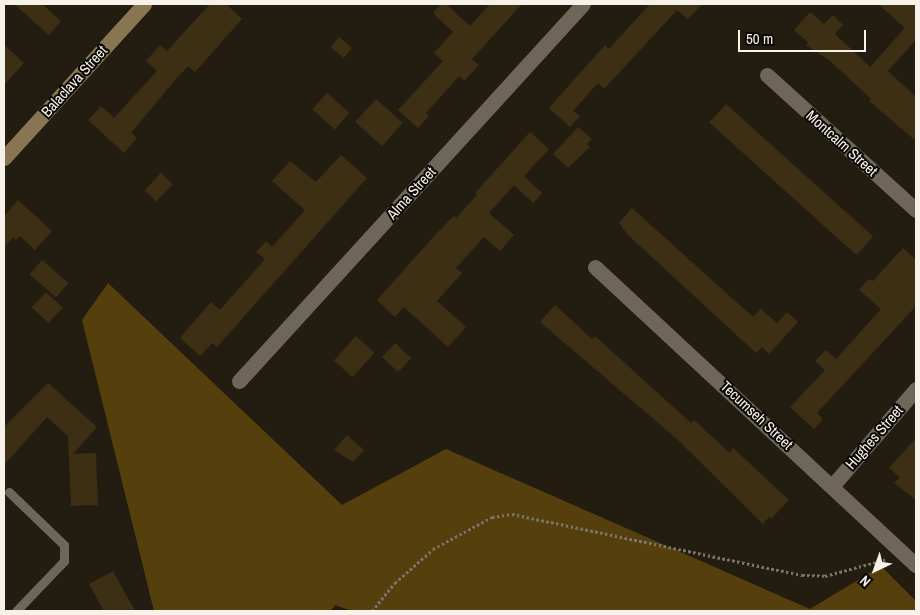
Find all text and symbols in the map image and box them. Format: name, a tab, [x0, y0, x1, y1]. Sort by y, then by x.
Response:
scale bar	[740, 20, 868, 52]
text: 50 m	[746, 28, 773, 49]
street label: Balaclava Street	[37, 42, 111, 120]
street label: Montcalm Street	[803, 106, 881, 180]
street label: Alma Street	[383, 163, 439, 223]
street label: Tecumseh Street	[717, 377, 797, 453]
street label: Hughes Street	[841, 401, 907, 473]
north arrow	[850, 545, 900, 595]
text: N	[856, 572, 874, 591]

